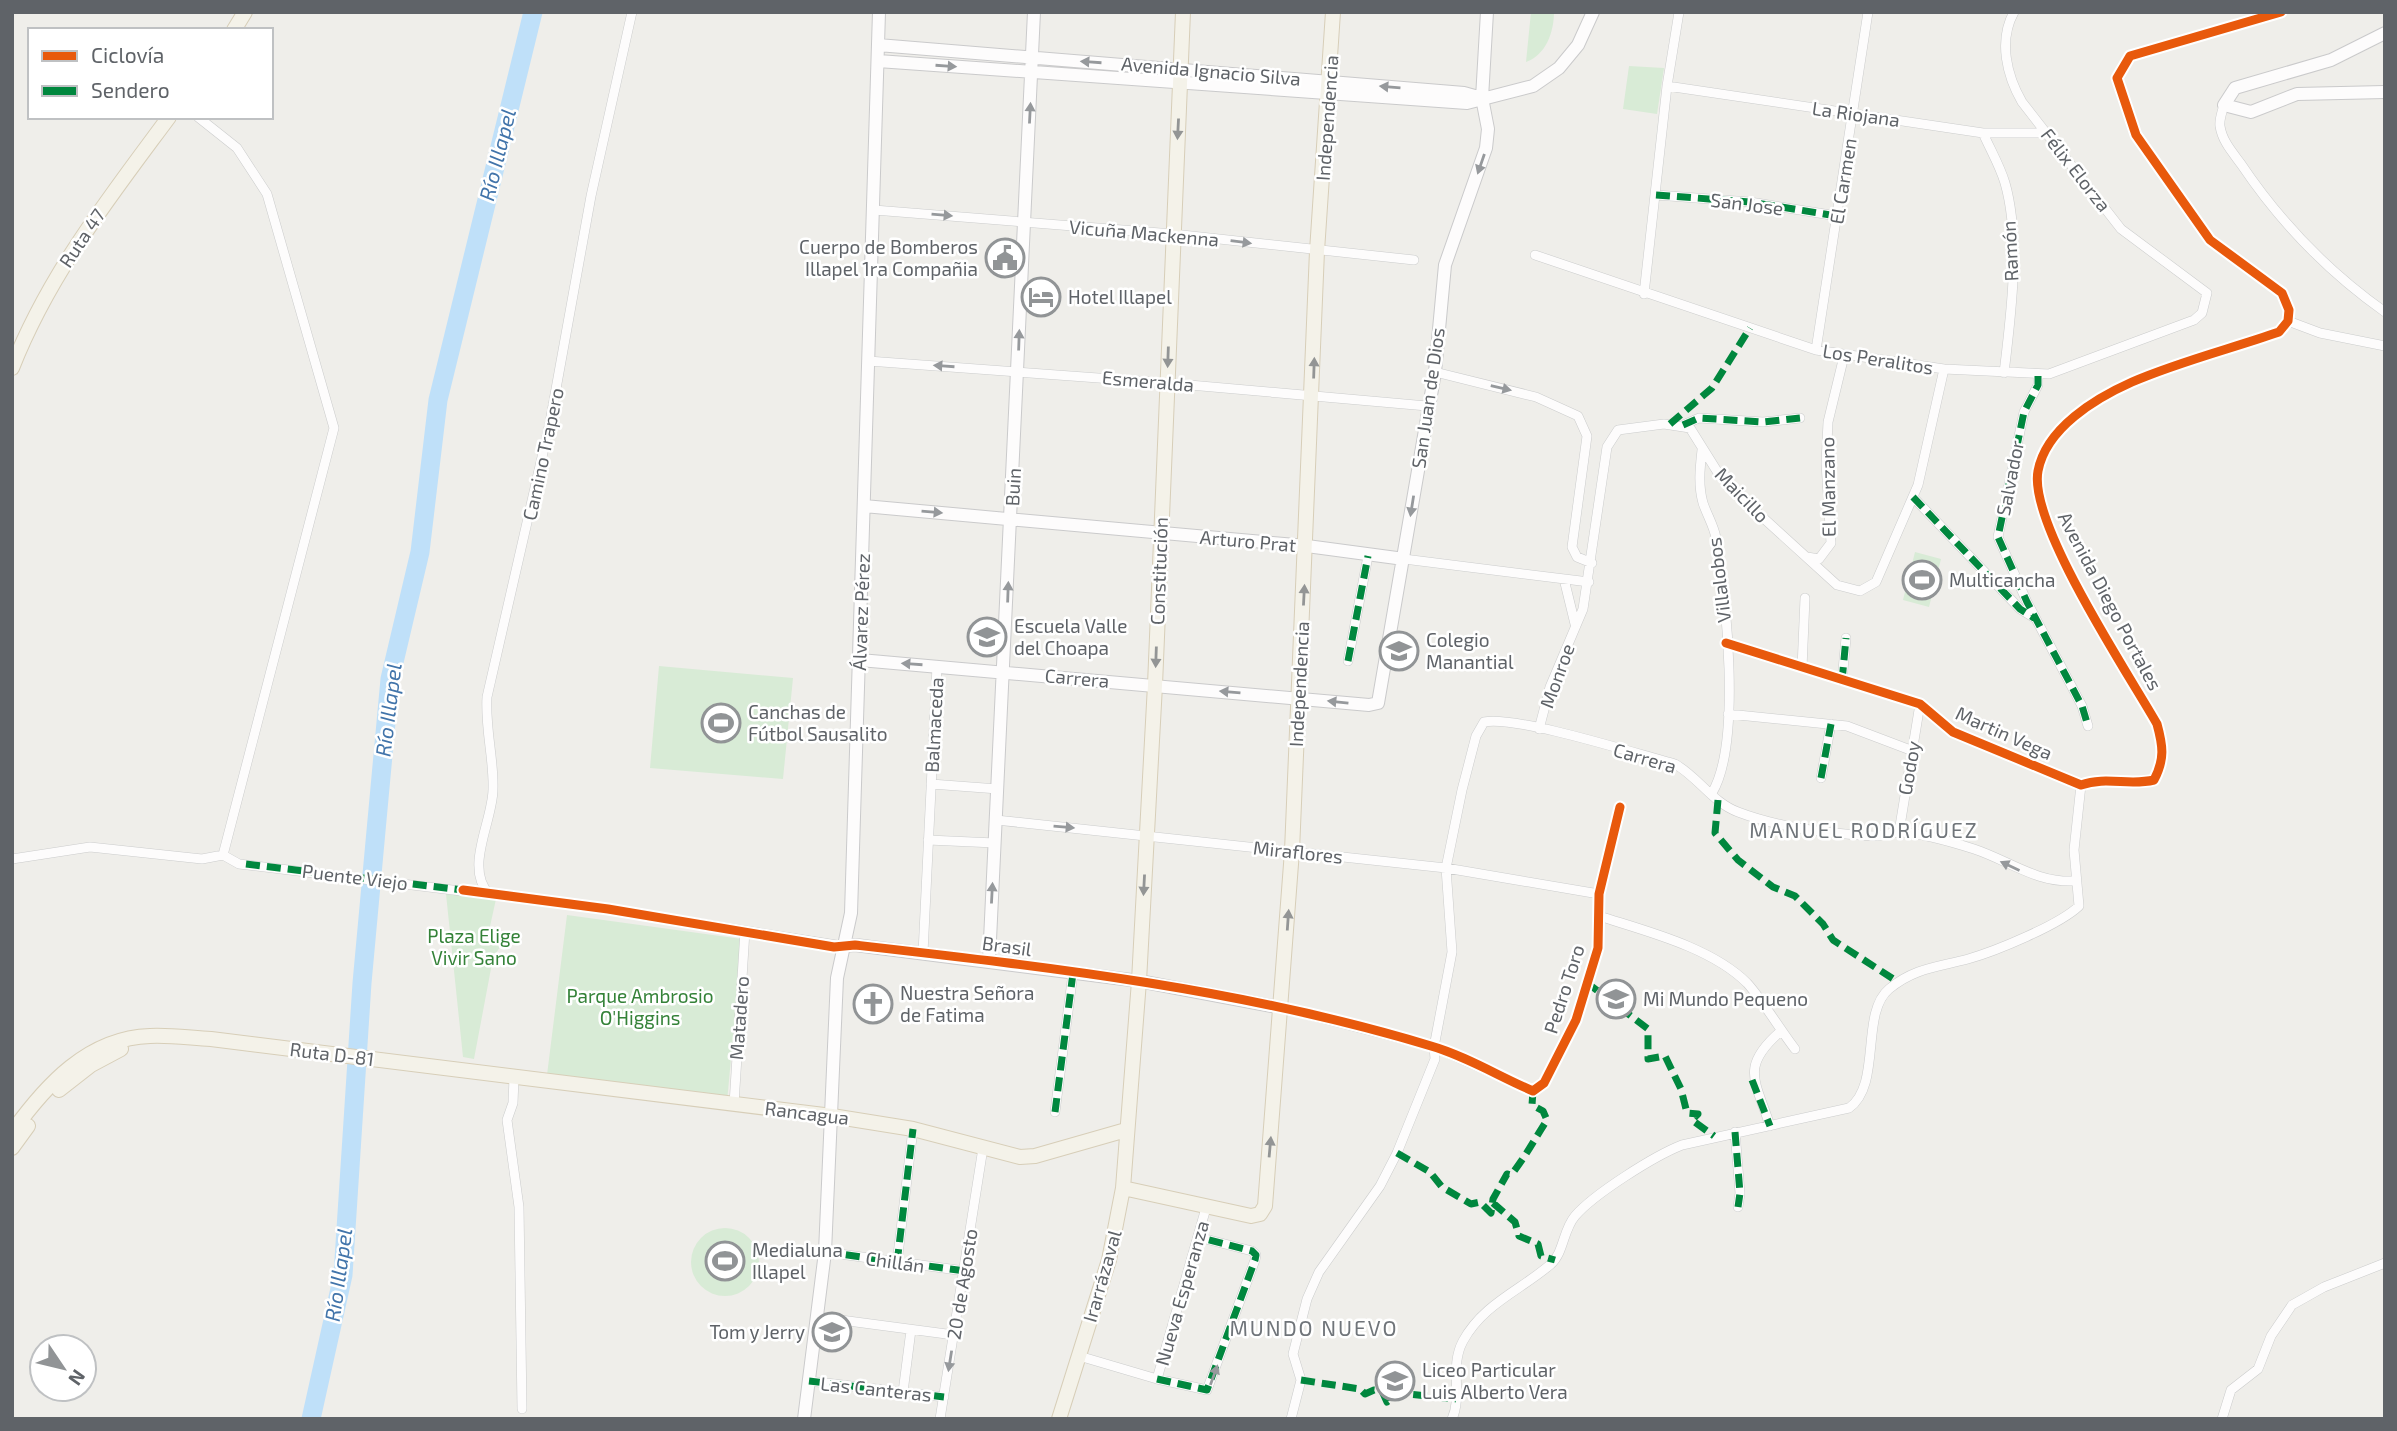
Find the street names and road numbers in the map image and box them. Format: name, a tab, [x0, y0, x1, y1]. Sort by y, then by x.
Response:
street label: Avenida Ignacio Silva	[1120, 51, 1302, 90]
street label: Independencia	[1311, 54, 1342, 182]
street label: La Riojana	[1811, 96, 1901, 131]
street label: Félix Elorza	[2037, 123, 2116, 216]
street label: El Carmen	[1824, 136, 1861, 226]
street label: San Jose	[1709, 188, 1785, 219]
street label: Ruta 47	[54, 204, 110, 271]
street label: Vicuña Mackenna	[1068, 214, 1220, 251]
street label: Ramón	[1996, 220, 2023, 282]
street label: San Juan de Dios	[1406, 326, 1449, 470]
street label: Los Peralitos	[1821, 338, 1935, 379]
street label: Esmeralda	[1101, 365, 1195, 396]
street label: Camino Trapero	[517, 385, 568, 522]
street label: El Manzano	[1815, 437, 1840, 537]
street label: Salvador	[1991, 438, 2028, 517]
street label: Maicillo	[1711, 462, 1774, 527]
street label: Buin	[1000, 467, 1025, 507]
street label: Avenida Diego Portales	[2054, 508, 2167, 694]
street label: Constitución	[1145, 517, 1172, 625]
street label: Arturo Prat	[1199, 525, 1297, 556]
street label: Villalobos	[1702, 536, 1735, 624]
street label: Álvarez Pérez	[847, 553, 874, 671]
street label: Independencia	[1284, 620, 1313, 747]
street label: Monroe	[1534, 640, 1579, 711]
street label: Carrera	[1044, 663, 1110, 692]
street label: Balmaceda	[920, 677, 947, 773]
street label: Martin Vega	[1952, 701, 2056, 764]
street label: Carrera	[1611, 738, 1679, 777]
street label: Godoy	[1892, 739, 1925, 797]
street label: Miraflores	[1252, 835, 1344, 868]
street label: Puente Viejo	[301, 859, 409, 894]
street label: Brasil	[981, 931, 1034, 960]
street label: Pedro Toro	[1538, 942, 1589, 1036]
street label: Matadero	[724, 975, 753, 1061]
street label: Ruta D-81	[289, 1037, 376, 1070]
street label: Rancagua	[764, 1096, 851, 1129]
street label: Nueva Esperanza	[1150, 1218, 1213, 1368]
street label: 20 de Agosto	[941, 1227, 982, 1341]
street label: Irarrázaval	[1077, 1227, 1126, 1325]
street label: Chillán	[864, 1246, 926, 1277]
street label: Las Canteras	[819, 1371, 933, 1406]

